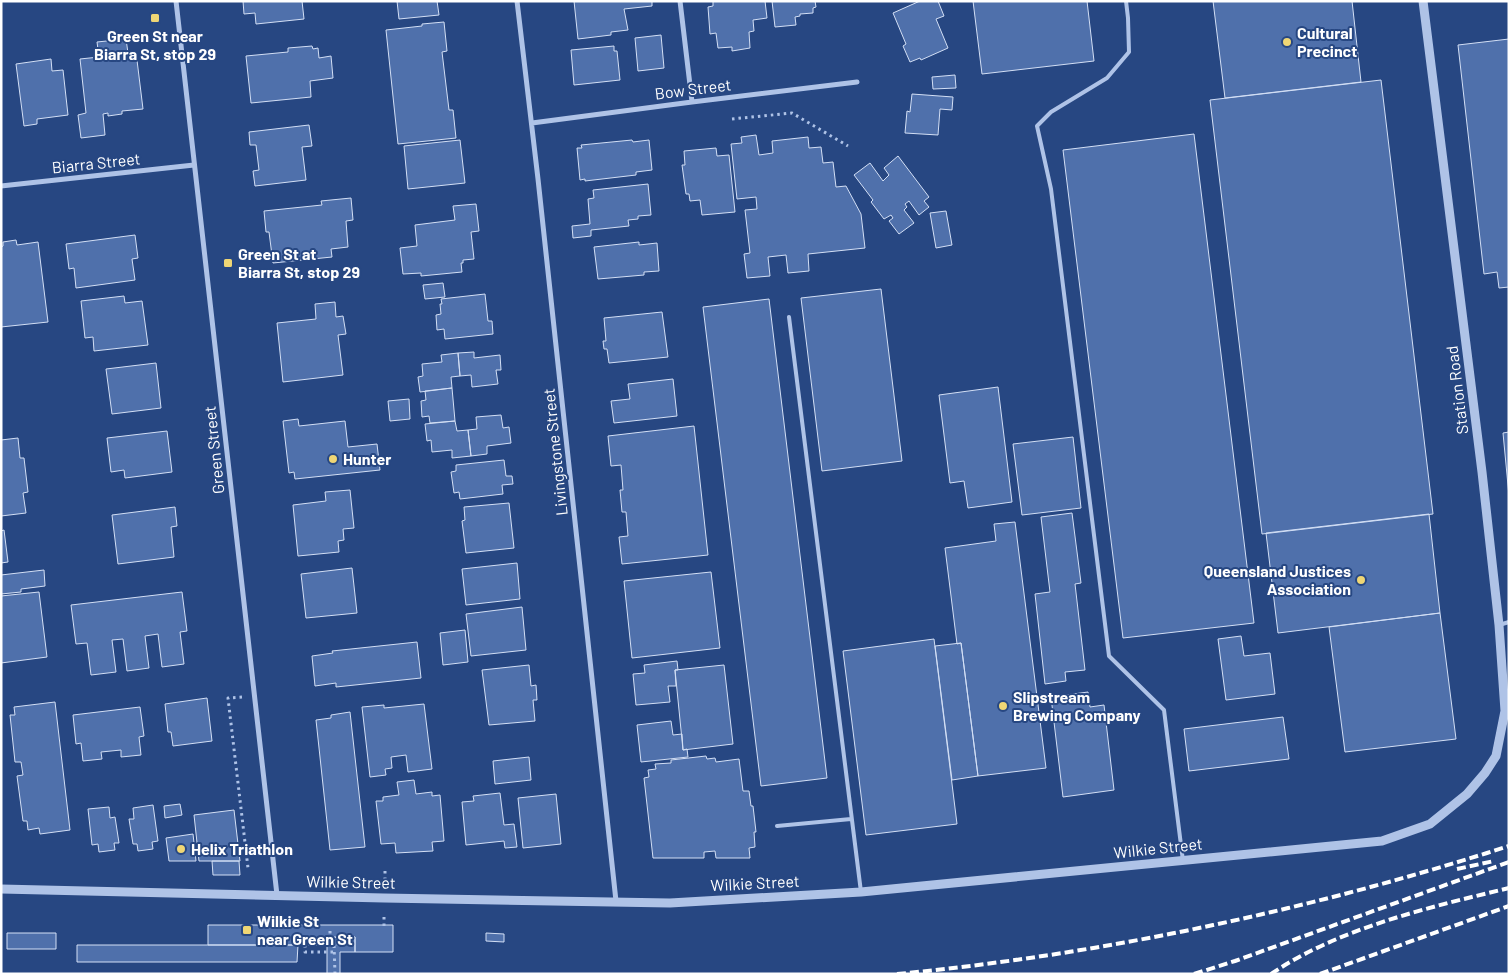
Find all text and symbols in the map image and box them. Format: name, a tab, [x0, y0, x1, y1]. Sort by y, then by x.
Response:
marker: Green St near Biarra St, stop 29	[149, 12, 161, 24]
place label: Cultural Precinct	[1297, 23, 1357, 60]
place label: Green St near Biarra St, stop 29	[94, 26, 216, 63]
marker: Cultural Precinct	[1281, 36, 1293, 48]
street label: Bow Street	[654, 74, 732, 103]
street label: Biarra Street	[51, 148, 141, 177]
place label: Green St at Biarra St, stop 29	[238, 244, 360, 281]
marker: Green St at Biarra St, stop 29	[222, 257, 234, 269]
street label: Station Road	[1442, 345, 1471, 435]
street label: Livingstone Street	[538, 387, 571, 517]
street label: Green Street	[199, 405, 228, 495]
place label: Hunter	[343, 449, 391, 468]
marker: Hunter	[327, 453, 339, 465]
place label: Queensland Justices Association	[1204, 561, 1351, 598]
marker: Queensland Justices Association	[1355, 574, 1367, 586]
place label: Slipstream Brewing Company	[1013, 687, 1141, 724]
marker: Slipstream Brewing Company	[997, 700, 1009, 712]
street label: Wilkie Street	[1113, 833, 1203, 862]
place label: Helix Triathlon	[191, 839, 293, 858]
marker: Helix Triathlon	[175, 843, 187, 855]
street label: Wilkie Street	[306, 871, 396, 892]
street label: Wilkie Street	[710, 871, 800, 894]
place label: Wilkie St near Green St	[257, 911, 353, 948]
marker: Wilkie St near Green St	[241, 924, 253, 936]

